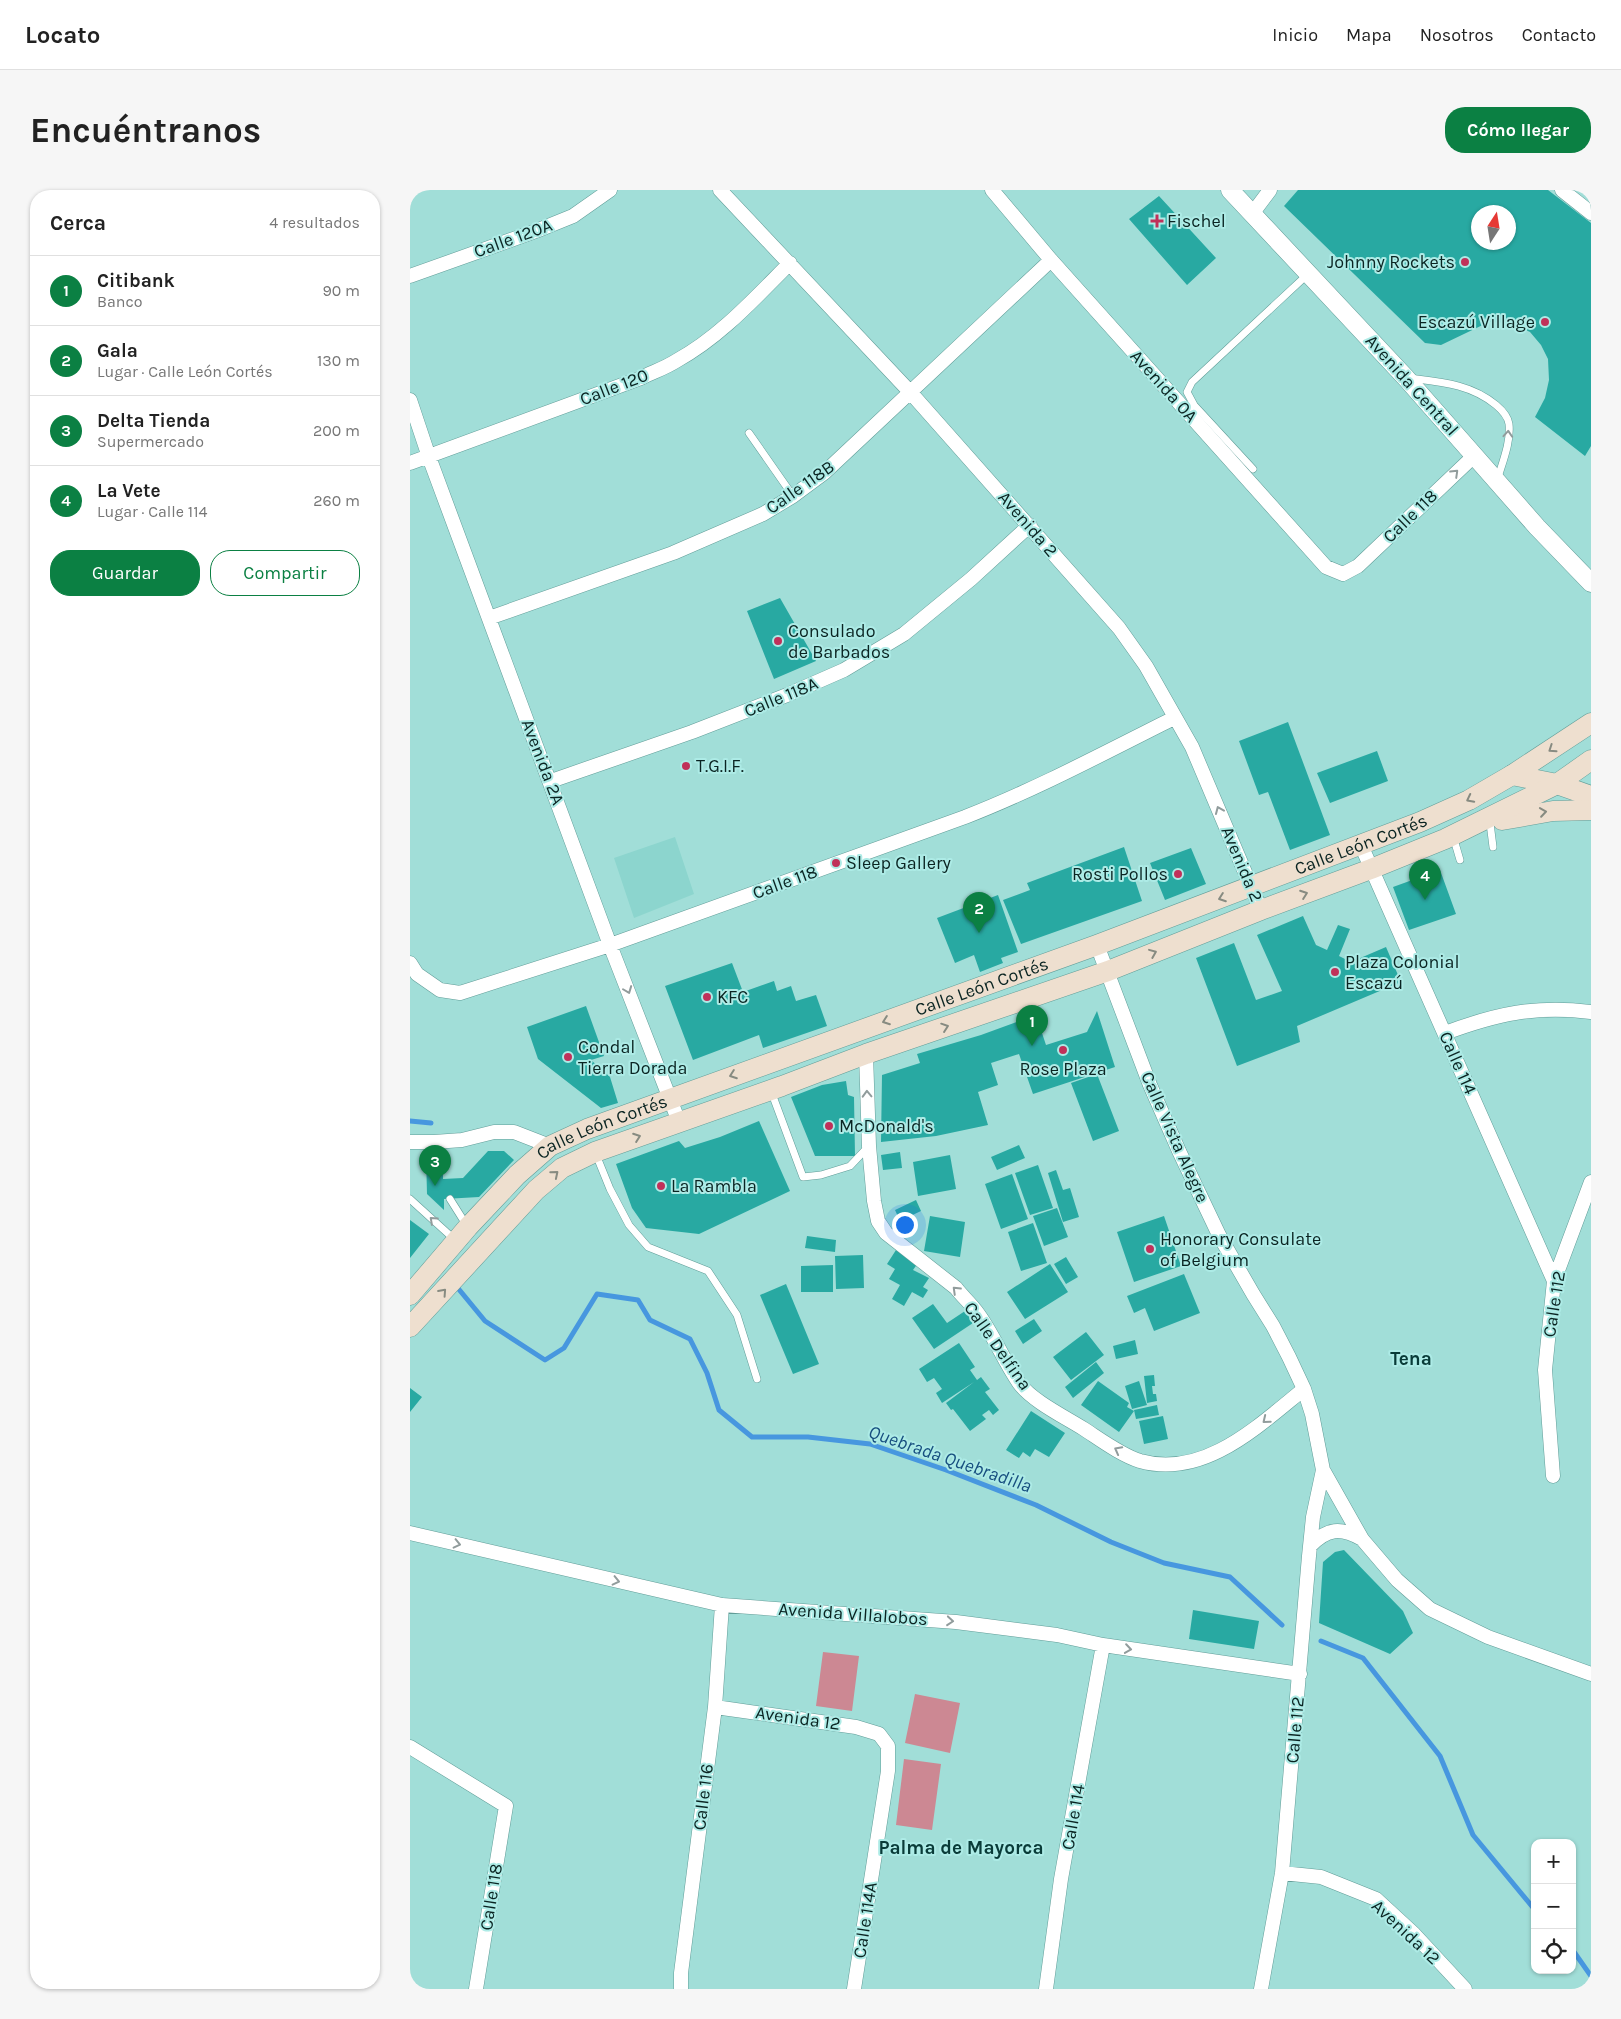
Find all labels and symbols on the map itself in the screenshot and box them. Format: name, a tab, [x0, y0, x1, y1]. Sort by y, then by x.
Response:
north arrow	[1471, 205, 1516, 250]
place label: Fischel	[1167, 210, 1226, 232]
street label: Calle 120A	[471, 214, 555, 262]
marker: Fischel	[1151, 215, 1163, 227]
place label: Johnny Rockets	[1327, 251, 1455, 273]
marker: Johnny Rockets	[1459, 256, 1471, 268]
place label: Escazú Village	[1418, 311, 1535, 333]
marker: Escazú Village	[1539, 316, 1551, 328]
street label: Avenida Central	[1361, 330, 1463, 440]
street label: Avenida 0A	[1126, 345, 1202, 427]
street label: Calle 120	[577, 364, 651, 410]
one-way arrow	[1502, 429, 1513, 437]
street label: Calle 118B	[761, 455, 839, 519]
one-way arrow	[1450, 470, 1459, 479]
street label: Calle 118	[1378, 485, 1442, 547]
street label: Avenida 2	[994, 487, 1062, 561]
place label: Consulado de Barbados	[788, 620, 890, 663]
marker: Consulado de Barbados	[772, 635, 784, 647]
street label: Calle 118A	[741, 672, 821, 722]
street label: Avenida 2A	[517, 716, 569, 808]
one-way arrow	[1548, 743, 1557, 752]
place label: T.G.I.F.	[696, 755, 744, 777]
marker: T.G.I.F.	[680, 760, 692, 772]
one-way arrow	[1466, 793, 1475, 803]
one-way arrow	[1214, 806, 1225, 815]
one-way arrow	[1539, 807, 1547, 818]
street label: Calle León Cortés	[1291, 809, 1431, 880]
street label: Avenida 2	[1216, 823, 1268, 905]
place label: Sleep Gallery	[846, 852, 952, 874]
marker: Sleep Gallery	[830, 857, 842, 869]
pin: 4	[1409, 859, 1441, 900]
street label: Calle 118	[750, 860, 820, 904]
place label: Rosti Pollos	[1072, 863, 1168, 885]
marker: Rosti Pollos	[1172, 868, 1184, 880]
one-way arrow	[1299, 890, 1308, 900]
pin: 2	[963, 892, 995, 933]
one-way arrow	[1218, 892, 1226, 902]
one-way arrow	[1148, 949, 1157, 959]
place label: Plaza Colonial Escazú	[1345, 951, 1460, 994]
street label: Calle León Cortés	[912, 952, 1051, 1021]
marker: Plaza Colonial Escazú	[1329, 966, 1341, 978]
one-way arrow	[621, 985, 632, 994]
place label: KFC	[717, 986, 748, 1008]
marker: KFC	[701, 991, 713, 1003]
pin: 1	[1016, 1005, 1048, 1046]
one-way arrow	[882, 1015, 891, 1025]
one-way arrow	[941, 1023, 949, 1033]
street label: Calle 114	[1434, 1028, 1482, 1098]
place label: Condal Tierra Dorada	[578, 1036, 688, 1079]
marker: Rose Plaza	[1057, 1044, 1069, 1056]
marker: Condal Tierra Dorada	[562, 1051, 574, 1063]
place label: Rose Plaza	[1019, 1058, 1107, 1080]
street label: Calle Vista Alegre	[1136, 1068, 1214, 1206]
one-way arrow	[729, 1070, 738, 1080]
street label: Calle León Cortés	[532, 1090, 670, 1164]
one-way arrow	[862, 1090, 873, 1098]
place label: McDonald's	[839, 1115, 934, 1137]
marker: McDonald's	[823, 1120, 835, 1132]
one-way arrow	[632, 1133, 641, 1143]
pin: 3	[419, 1145, 451, 1186]
one-way arrow	[549, 1172, 558, 1180]
place label: La Rambla	[671, 1175, 757, 1197]
marker: La Rambla	[655, 1180, 667, 1192]
your location	[892, 1212, 918, 1238]
one-way arrow	[430, 1217, 439, 1226]
place label: Honorary Consulate of Belgium	[1160, 1228, 1321, 1271]
marker: Honorary Consulate of Belgium	[1144, 1243, 1156, 1255]
street label: Calle 112	[1538, 1269, 1570, 1339]
one-way arrow	[953, 1287, 962, 1296]
one-way arrow	[437, 1288, 446, 1297]
street label: Calle Delfina	[959, 1297, 1037, 1395]
district label: Tena	[1390, 1348, 1432, 1370]
one-way arrow	[1263, 1414, 1272, 1422]
water label: Quebrada Quebradilla	[866, 1421, 1034, 1497]
one-way arrow	[1114, 1446, 1123, 1456]
one-way arrow	[453, 1538, 462, 1549]
one-way arrow	[611, 1575, 620, 1586]
street label: Avenida Villalobos	[778, 1598, 928, 1630]
one-way arrow	[946, 1615, 954, 1626]
one-way arrow	[1123, 1643, 1132, 1653]
street label: Calle 112	[1281, 1696, 1309, 1764]
street label: Avenida 12	[754, 1701, 842, 1735]
street label: Calle 116	[688, 1763, 718, 1831]
street label: Calle 114	[1056, 1782, 1090, 1852]
district label: Palma de Mayorca	[878, 1837, 1044, 1859]
street label: Calle 118	[475, 1862, 507, 1932]
street label: Calle 114A	[848, 1880, 882, 1960]
street label: Avenida 12	[1367, 1895, 1445, 1969]

